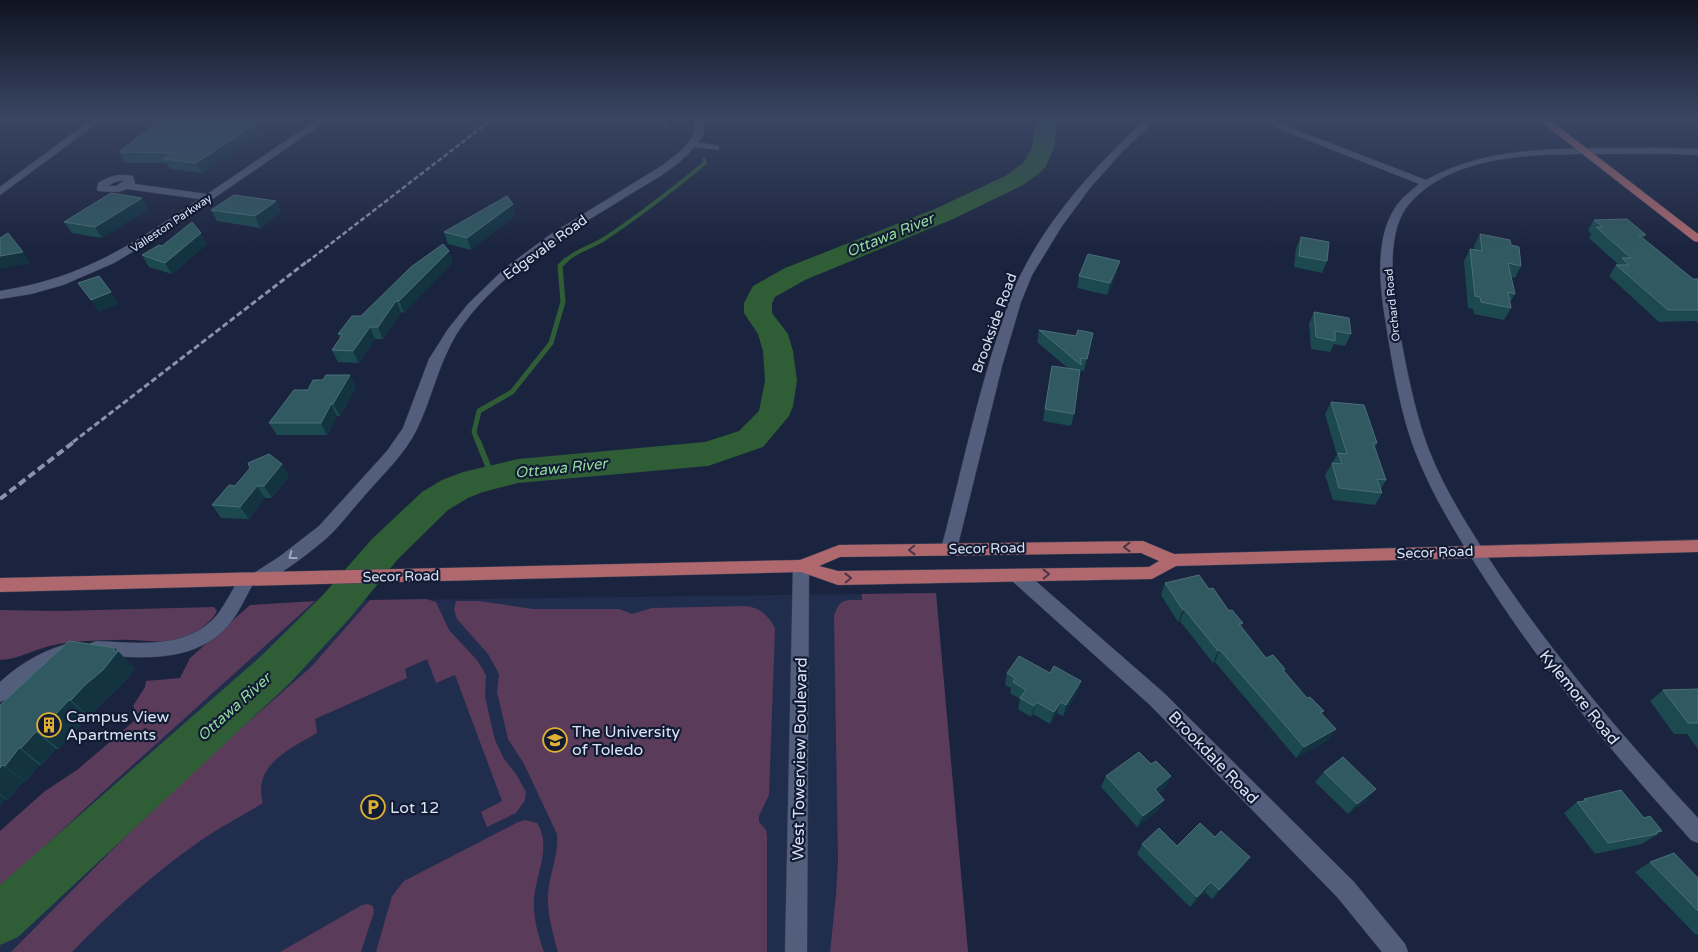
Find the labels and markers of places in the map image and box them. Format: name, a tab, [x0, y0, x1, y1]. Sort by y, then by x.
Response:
place label: Campus View Apartments	[66, 707, 169, 745]
building icon: Campus View Apartments	[36, 712, 62, 738]
place label: The University of Toledo	[572, 722, 680, 760]
school or university icon: The University of Toledo	[542, 727, 568, 753]
parking icon: Lot 12	[360, 794, 386, 820]
place label: Lot 12	[390, 798, 439, 818]

